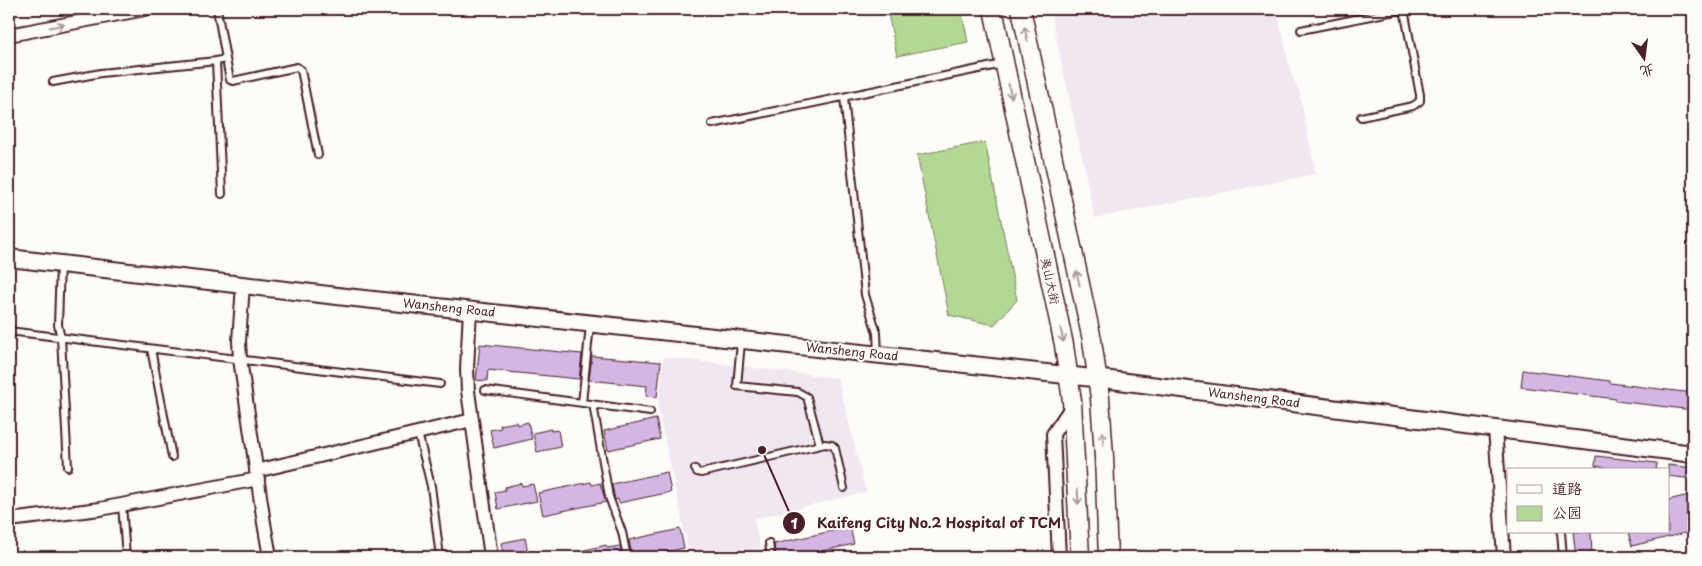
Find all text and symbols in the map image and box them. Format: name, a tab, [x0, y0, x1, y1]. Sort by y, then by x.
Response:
one-way arrow	[48, 21, 64, 30]
one-way arrow	[1021, 26, 1031, 42]
north arrow	[1620, 32, 1670, 82]
text: 北	[1638, 59, 1657, 83]
one-way arrow	[1006, 82, 1015, 98]
street label: 夷山大街	[1037, 255, 1065, 306]
one-way arrow	[1073, 271, 1083, 287]
street label: Wansheng Road	[402, 293, 496, 321]
one-way arrow	[1058, 327, 1067, 343]
street label: Wansheng Road	[805, 337, 899, 365]
street label: Wansheng Road	[1207, 382, 1301, 412]
one-way arrow	[1098, 431, 1107, 447]
legend	[1507, 468, 1670, 534]
text: 道路	[1552, 476, 1582, 499]
one-way arrow	[1073, 489, 1082, 505]
text: 公园	[1552, 500, 1582, 523]
callout: Kaifeng City No.2 Hospital of TCM	[781, 509, 1072, 538]
text: 1	[790, 511, 798, 534]
text: Kaifeng City No.2 Hospital of TCM	[817, 512, 1061, 533]

